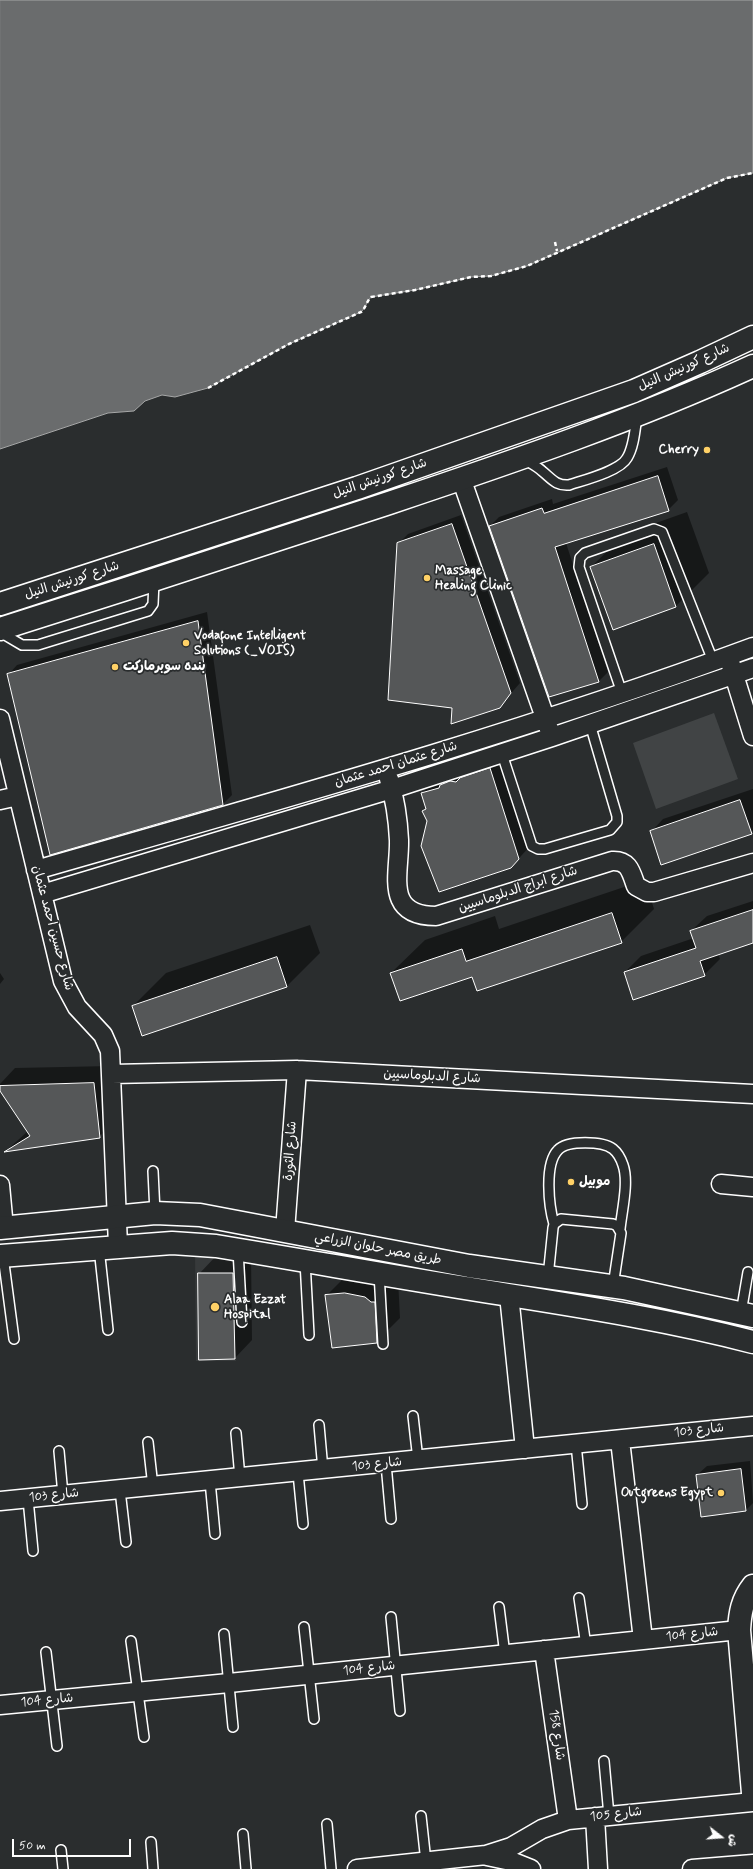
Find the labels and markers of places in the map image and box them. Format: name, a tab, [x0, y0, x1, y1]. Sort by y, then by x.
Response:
place label: Cherry	[658, 442, 699, 458]
marker: Cherry	[702, 445, 712, 455]
place label: Massage Healing Clinic	[435, 563, 512, 594]
marker: Massage Healing Clinic	[422, 573, 432, 583]
place label: Vodafone Intelligent Solutions (_VOIS)	[194, 628, 306, 659]
marker: Vodafone Intelligent Solutions (_VOIS)	[181, 638, 191, 648]
place label: بنده سوبرماركت	[123, 659, 205, 675]
marker: بنده سوبرماركت	[110, 662, 120, 672]
place label: موبيل	[579, 1174, 610, 1190]
marker: موبيل	[566, 1177, 576, 1187]
place label: Alaa Ezzat Hospital	[224, 1292, 286, 1323]
marker: Alaa Ezzat Hospital	[209, 1301, 221, 1313]
place label: Outgreens Egypt	[621, 1485, 713, 1501]
marker: Outgreens Egypt	[716, 1488, 726, 1498]

